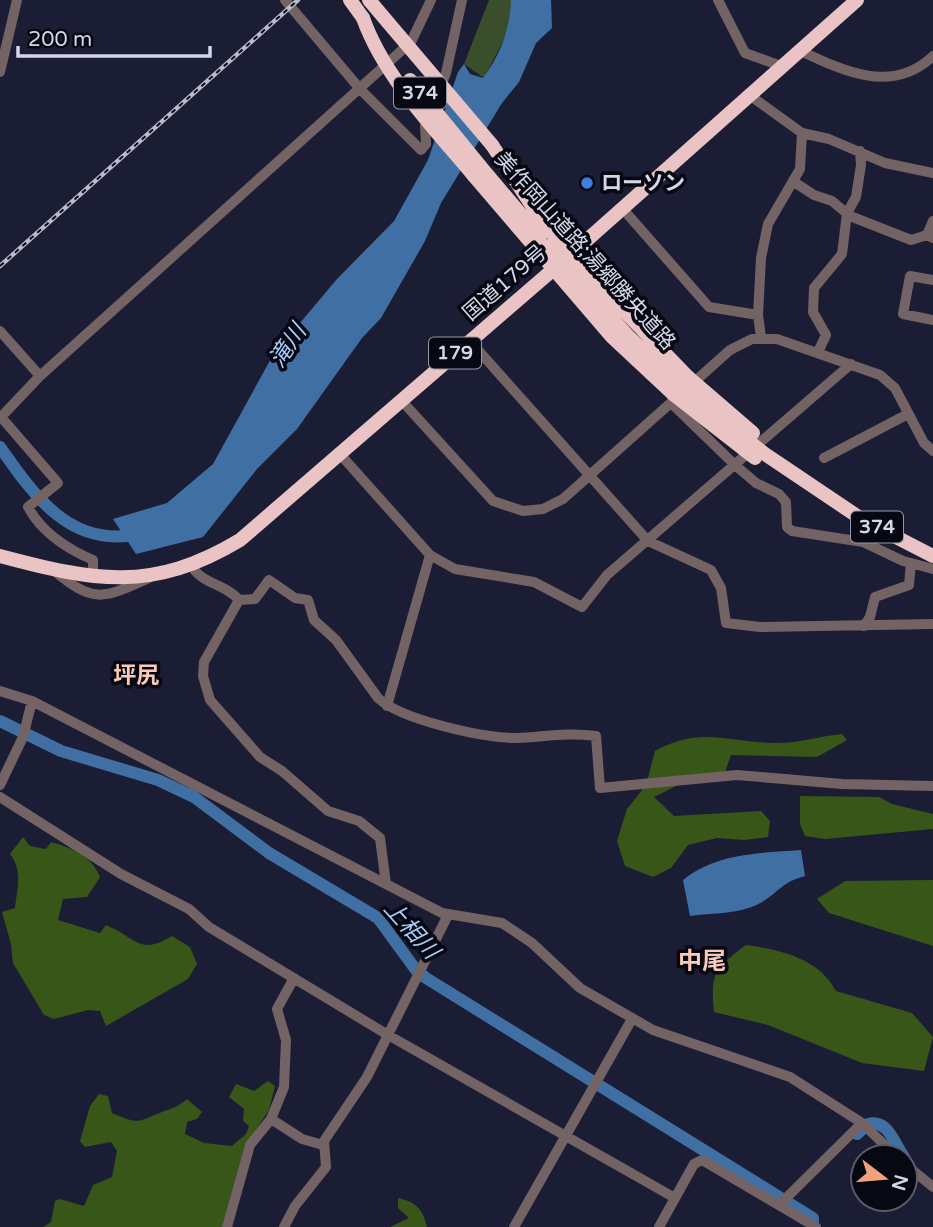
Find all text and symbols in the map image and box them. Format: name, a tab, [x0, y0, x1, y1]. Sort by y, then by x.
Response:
scale bar	[18, 14, 210, 58]
text: 200 m	[28, 27, 92, 52]
road number: 374	[394, 78, 446, 108]
street label: 美作岡山道路;湯郷勝央道路	[490, 147, 680, 355]
place label: ローソン	[601, 171, 685, 196]
marker: ローソン	[579, 175, 595, 191]
street label: 国道179号	[458, 240, 552, 326]
water label: 滝川	[264, 317, 314, 373]
road number: 179	[429, 338, 481, 368]
road number: 374	[851, 512, 903, 542]
district label: 坪尻	[113, 662, 159, 690]
water label: 上相川	[378, 895, 446, 967]
district label: 中尾	[678, 947, 726, 976]
north arrow	[849, 1143, 919, 1213]
text: N	[887, 1172, 912, 1193]

